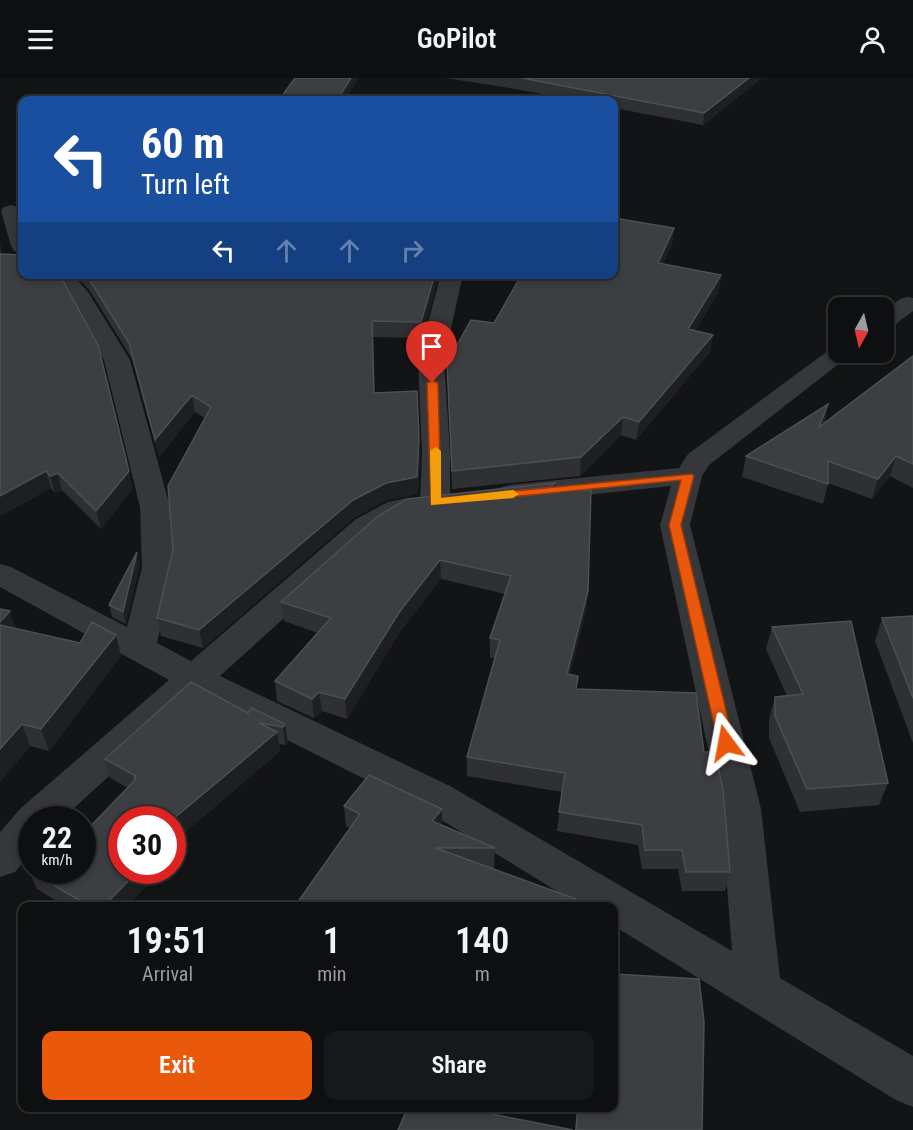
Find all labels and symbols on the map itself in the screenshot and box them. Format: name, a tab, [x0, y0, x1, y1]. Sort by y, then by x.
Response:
north arrow	[828, 297, 894, 363]
pin	[406, 321, 457, 383]
position arrow	[694, 711, 758, 775]
speed limit sign: 30	[108, 806, 186, 884]

